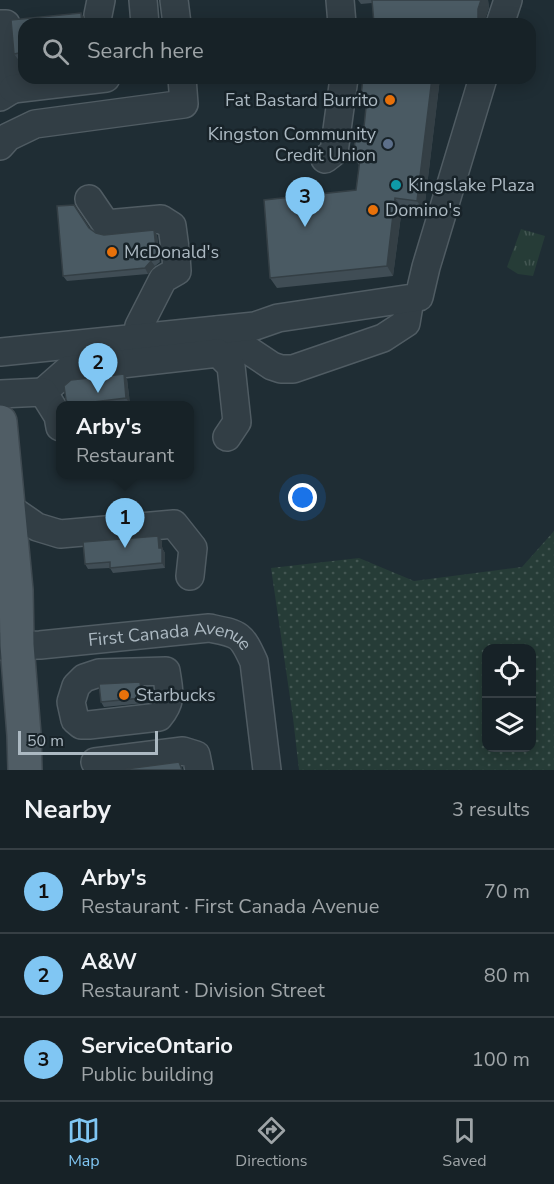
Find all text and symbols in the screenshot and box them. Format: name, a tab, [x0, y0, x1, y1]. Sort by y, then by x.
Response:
search box	[18, 18, 536, 84]
icon: search	[39, 35, 72, 68]
text: Search here	[87, 36, 204, 66]
place label: Fat Bastard Burrito	[225, 88, 378, 112]
marker: Fat Bastard Burrito	[383, 93, 397, 107]
place label: Kingston Community Credit Union	[208, 122, 377, 167]
marker: Kingston Community Credit Union	[381, 137, 395, 151]
place label: Kingslake Plaza	[408, 173, 535, 197]
pin: 3	[286, 178, 324, 227]
marker: Kingslake Plaza	[389, 178, 403, 192]
place label: Domino's	[385, 198, 461, 222]
marker: Domino's	[366, 203, 380, 217]
place label: McDonald's	[124, 240, 219, 264]
marker: McDonald's	[105, 245, 119, 259]
pin: 2	[78, 344, 118, 393]
popup	[56, 401, 194, 479]
text: Arby's	[76, 412, 142, 442]
text: Restaurant	[76, 442, 174, 469]
your location	[288, 483, 317, 512]
pin: 1	[106, 498, 144, 548]
street label: First Canada Avenue	[87, 616, 258, 655]
map controls	[482, 644, 536, 752]
button: locate	[482, 644, 536, 698]
place label: Starbucks	[136, 683, 216, 707]
marker: Starbucks	[117, 688, 131, 702]
button: layers	[482, 698, 536, 752]
scale bar	[18, 728, 158, 756]
text: 50 m	[27, 730, 64, 752]
text: Nearby	[24, 792, 111, 827]
text: 3 results	[452, 796, 530, 823]
text: Arby's	[81, 863, 147, 893]
text: 1	[38, 878, 50, 905]
text: 70 m	[484, 878, 530, 905]
text: Restaurant · First Canada Avenue	[81, 893, 379, 920]
text: A&W	[81, 947, 137, 977]
text: 2	[38, 962, 50, 989]
text: 80 m	[484, 962, 530, 989]
text: Restaurant · Division Street	[81, 977, 325, 1004]
text: ServiceOntario	[81, 1031, 233, 1061]
text: 3	[38, 1046, 50, 1073]
text: 100 m	[472, 1046, 530, 1073]
text: Public building	[81, 1061, 214, 1088]
tab: Map	[67, 1114, 100, 1172]
tab: Directions	[235, 1114, 307, 1172]
tab: Saved	[442, 1114, 487, 1172]

